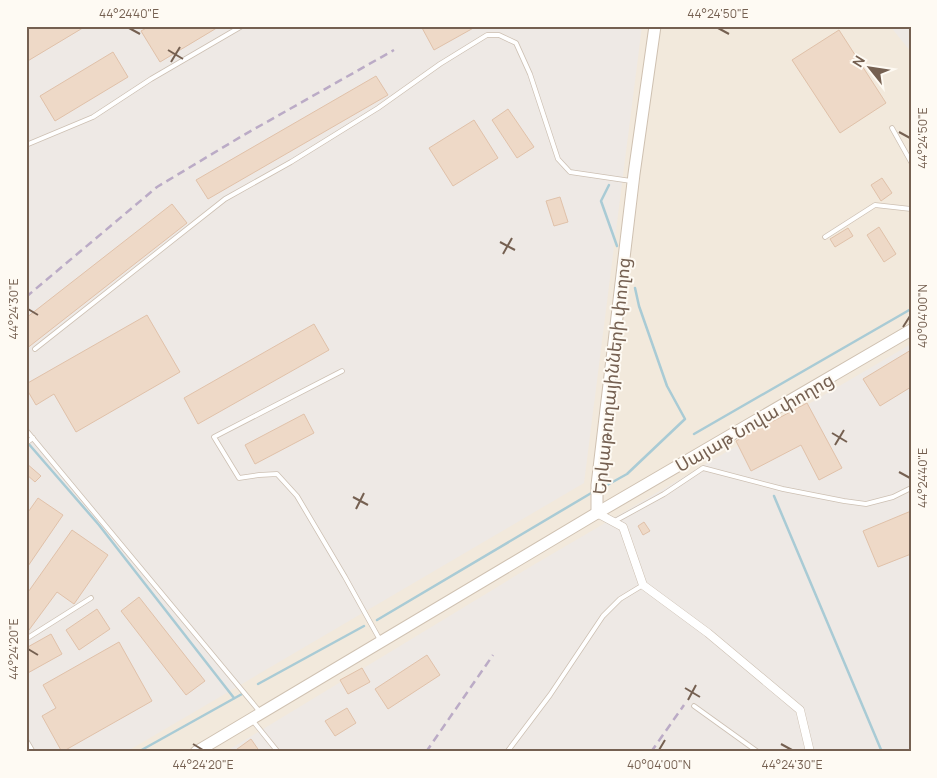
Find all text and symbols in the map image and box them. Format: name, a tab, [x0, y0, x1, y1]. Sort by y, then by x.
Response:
text: 44°24'40"E	[99, 5, 159, 22]
text: 44°24'50"E	[687, 5, 749, 22]
north arrow	[844, 42, 894, 92]
text: N	[848, 52, 869, 70]
text: 44°24'50"E	[914, 107, 931, 169]
street label: Երկաթուղայինների փողոց	[587, 256, 635, 496]
text: 44°24'30"E	[5, 278, 22, 340]
text: 40°04'00"N	[914, 284, 931, 348]
street label: Սայաթ Նովա փողոց	[671, 367, 837, 477]
text: 44°24'40"E	[914, 448, 931, 508]
text: 44°24'20"E	[5, 618, 22, 680]
text: 44°24'20"E	[172, 756, 234, 773]
text: 40°04'00"N	[627, 756, 691, 773]
text: 44°24'30"E	[761, 756, 823, 773]

